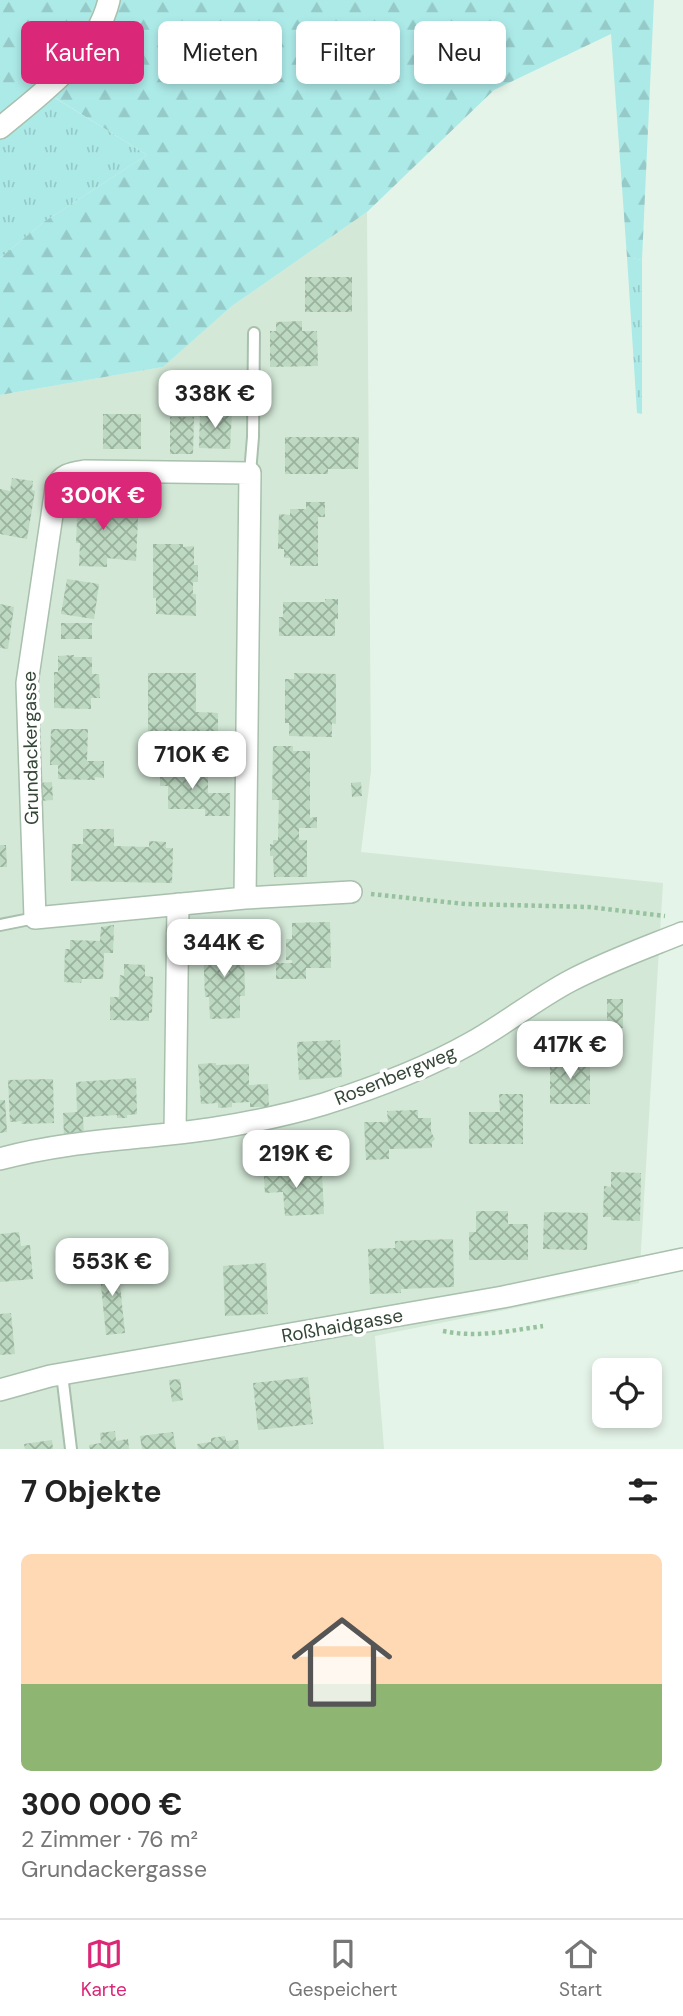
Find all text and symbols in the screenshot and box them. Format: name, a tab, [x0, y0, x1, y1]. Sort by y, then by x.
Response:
chip: Kaufen	[21, 21, 144, 84]
chip: Mieten	[158, 21, 282, 84]
chip: Filter	[296, 21, 400, 84]
chip: Neu	[414, 21, 506, 84]
pin: 338K €	[158, 370, 272, 430]
text: 338K €	[175, 378, 255, 408]
pin: 300K €	[46, 472, 160, 532]
text: 300K €	[61, 480, 145, 510]
street label: Grundackergasse	[17, 671, 44, 825]
pin: 710K €	[135, 732, 249, 791]
text: 710K €	[154, 739, 230, 769]
pin: 344K €	[167, 920, 281, 979]
text: 344K €	[183, 927, 265, 957]
pin: 417K €	[513, 1021, 627, 1081]
text: 417K €	[533, 1029, 607, 1059]
street label: Rosenbergweg	[331, 1040, 460, 1111]
pin: 219K €	[239, 1130, 353, 1190]
text: 219K €	[259, 1138, 333, 1168]
pin: 553K €	[55, 1238, 169, 1298]
text: 553K €	[71, 1246, 153, 1276]
street label: Roßhaidgasse	[279, 1302, 405, 1348]
map controls	[592, 1358, 662, 1428]
button: locate	[592, 1358, 662, 1428]
text: 7 Objekte	[21, 1472, 162, 1511]
icon: filters	[624, 1472, 662, 1510]
icon: home	[279, 1599, 405, 1725]
text: 300 000 €	[21, 1785, 183, 1824]
text: 2 Zimmer · 76 m²	[21, 1824, 198, 1854]
text: Grundackergasse	[21, 1854, 207, 1884]
tab: Karte	[81, 1935, 127, 2002]
tab: Gespeichert	[288, 1935, 397, 2002]
tab: Start	[559, 1935, 602, 2002]

